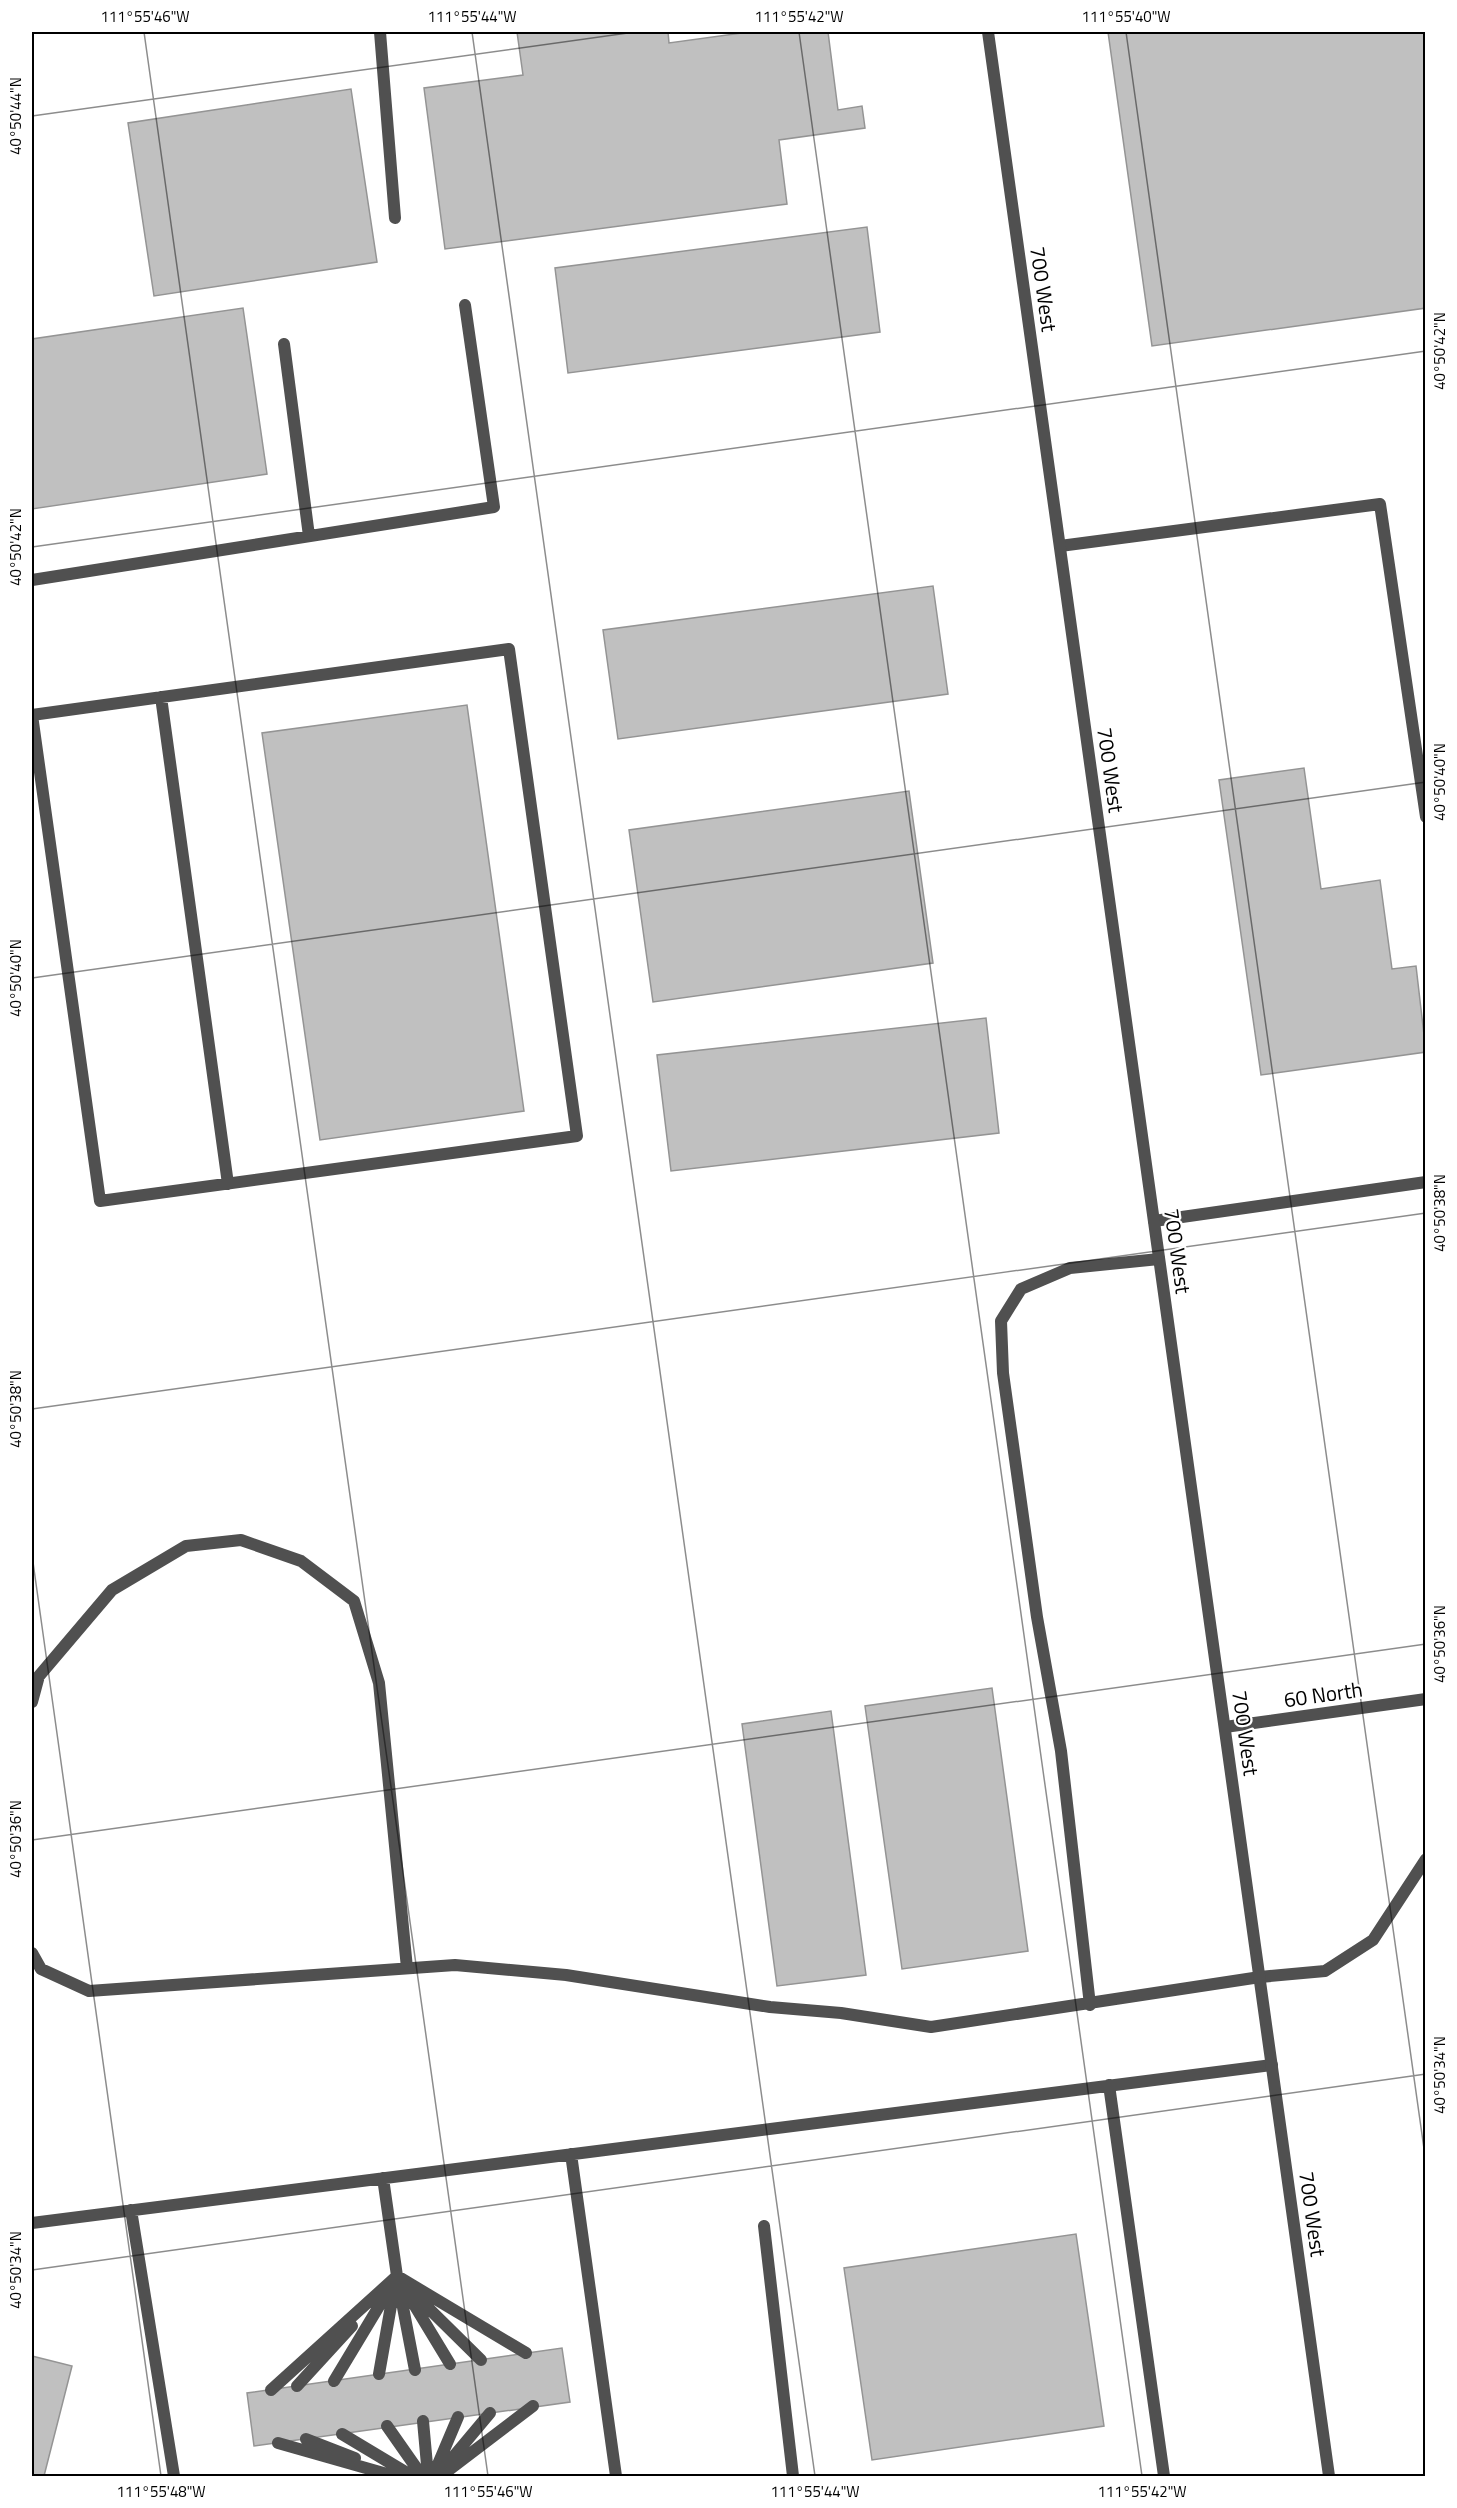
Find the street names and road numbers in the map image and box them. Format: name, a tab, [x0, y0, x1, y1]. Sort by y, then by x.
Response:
street label: 700 West	[1022, 244, 1066, 334]
street label: 700 West	[1089, 725, 1133, 815]
street label: 700 West	[1156, 1206, 1200, 1296]
street label: 60 North	[1282, 1673, 1364, 1715]
street label: 700 West	[1224, 1688, 1268, 1778]
street label: 700 West	[1291, 2169, 1335, 2259]

